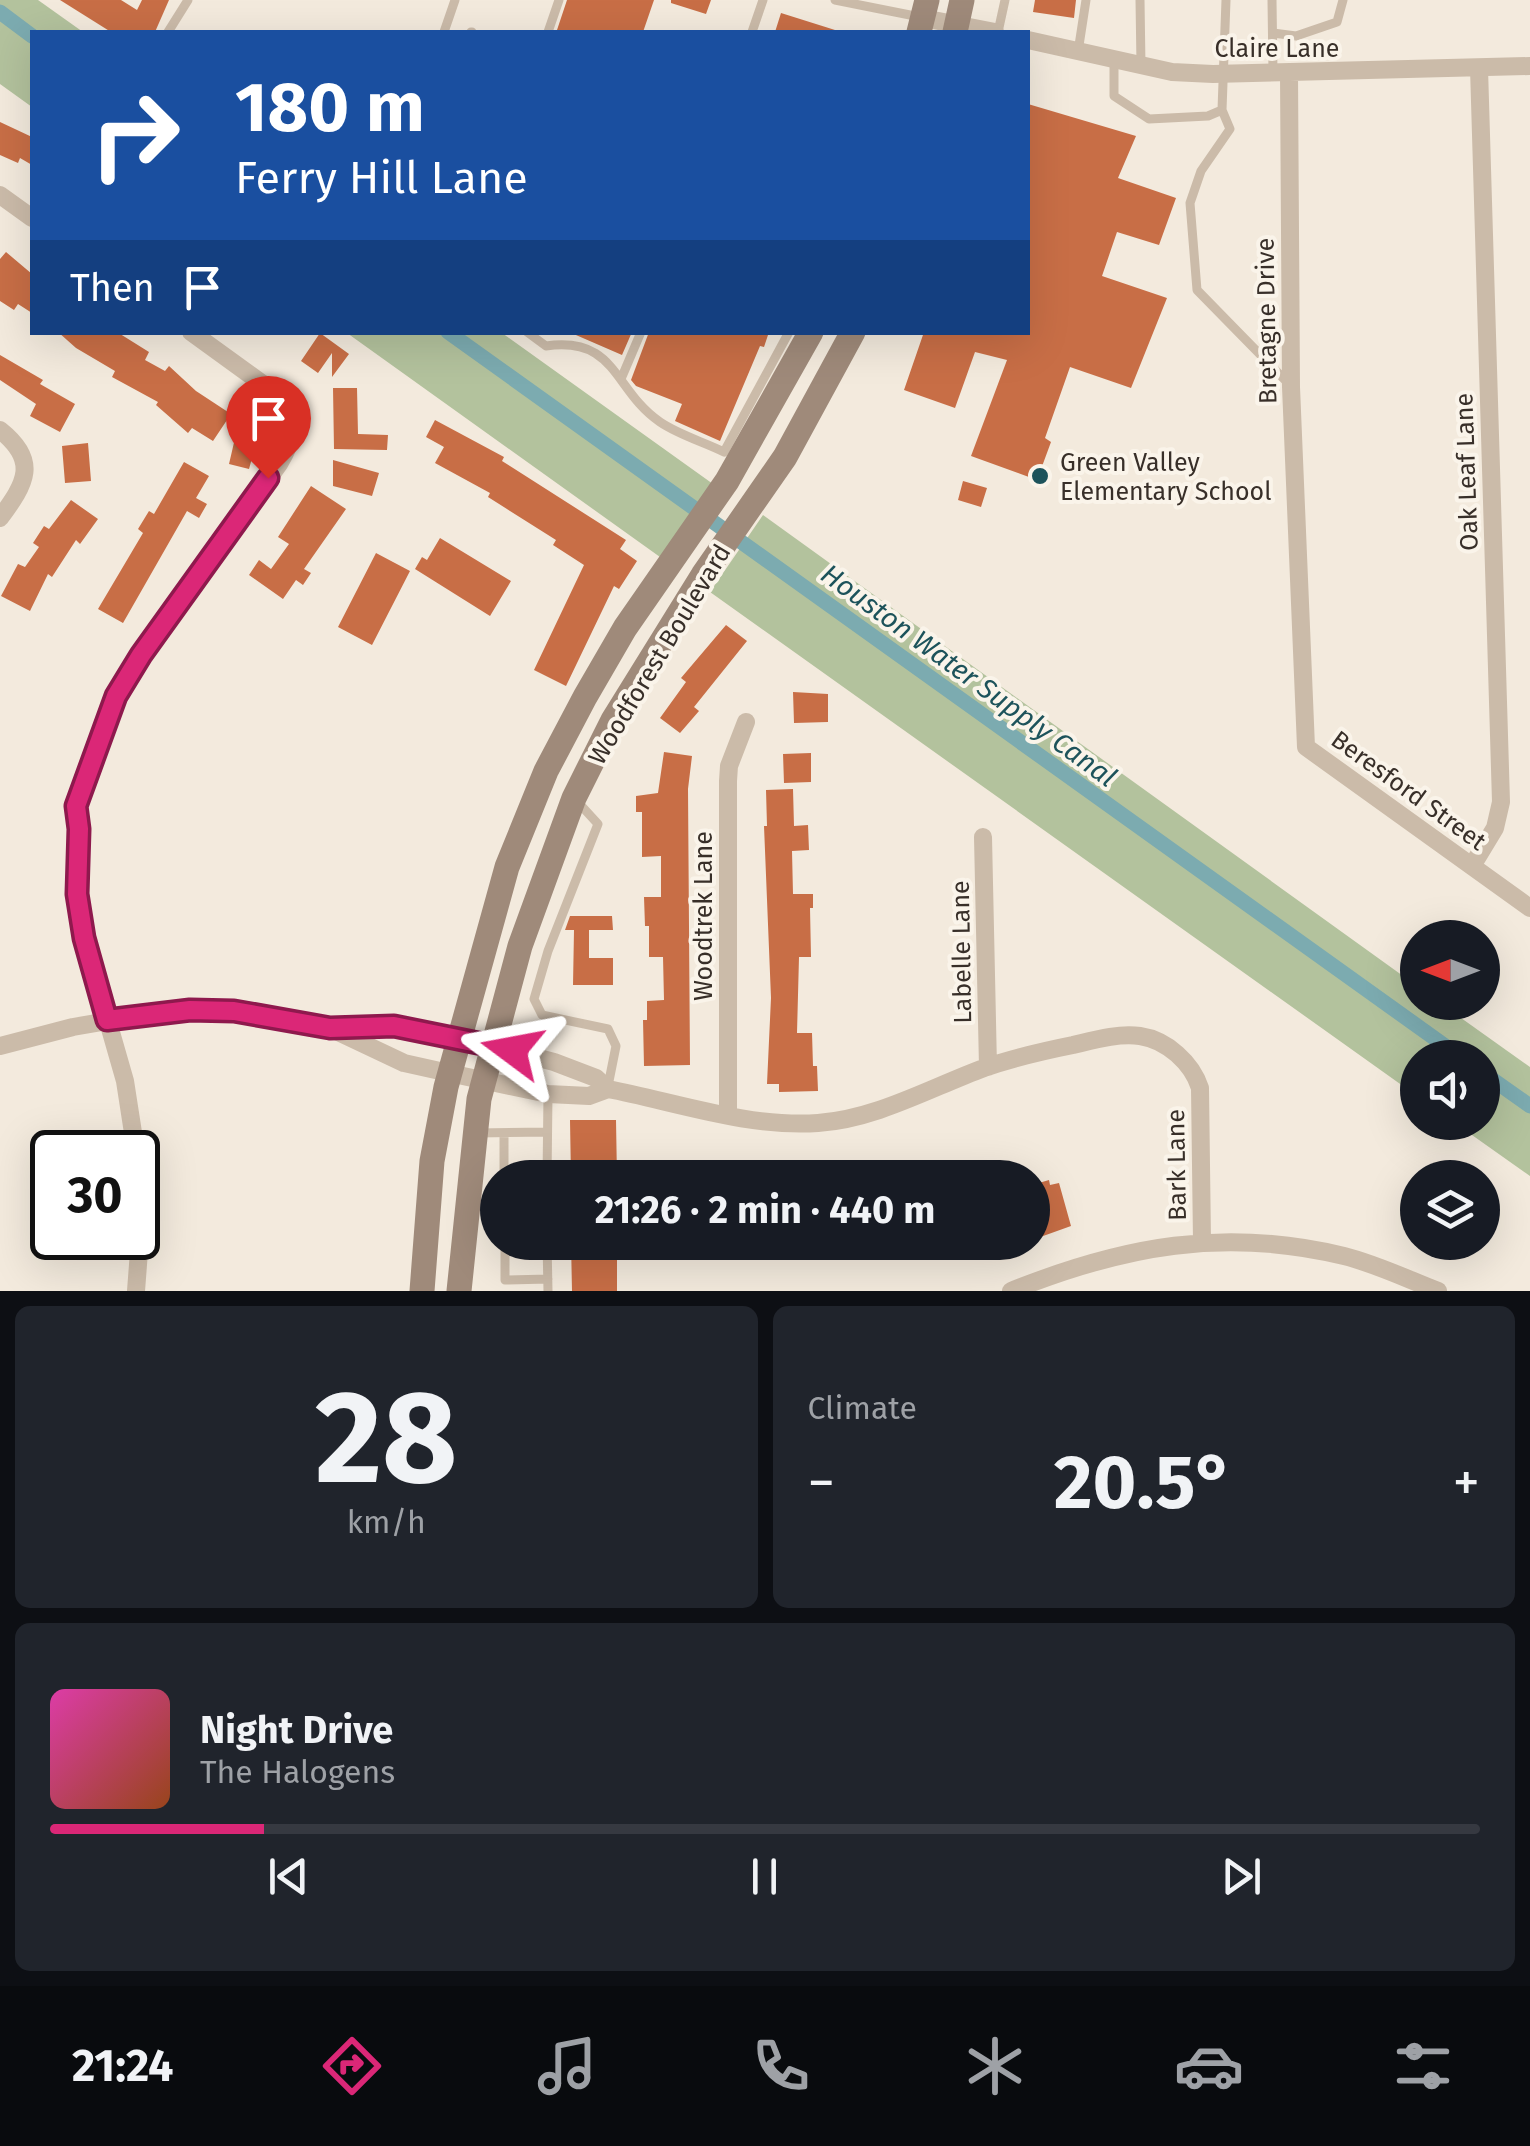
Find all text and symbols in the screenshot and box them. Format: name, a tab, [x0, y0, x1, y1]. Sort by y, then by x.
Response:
street label: Claire Lane	[1215, 34, 1339, 64]
text: 180 m	[235, 66, 425, 150]
icon: right	[70, 70, 200, 200]
text: Ferry Hill Lane	[235, 151, 528, 205]
street label: Bretagne Drive	[1251, 238, 1283, 404]
icon: arrive	[175, 260, 230, 315]
text: Then	[70, 265, 155, 311]
pin	[226, 376, 311, 479]
icon: arrive	[241, 391, 296, 446]
street label: Oak Leaf Lane	[1449, 393, 1485, 551]
place label: Green Valley Elementary School	[1060, 448, 1272, 507]
marker: Green Valley Elementary School	[1029, 465, 1051, 487]
street label: Woodforest Boulevard	[582, 539, 737, 770]
water label: Houston Water Supply Canal	[815, 557, 1123, 794]
street label: Beresford Street	[1325, 725, 1492, 858]
street label: Woodtrek Lane	[689, 831, 719, 1001]
street label: Labelle Lane	[946, 880, 978, 1024]
north arrow	[1400, 920, 1500, 1020]
map controls	[1400, 920, 1500, 1260]
position arrow	[460, 998, 564, 1102]
button: sound	[1400, 1040, 1500, 1140]
street label: Bark Lane	[1161, 1109, 1193, 1221]
speed limit sign: 30	[30, 1130, 160, 1260]
button: layers	[1400, 1160, 1500, 1260]
text: 21:26 · 2 min · 440 m	[595, 1187, 935, 1233]
text: 28	[315, 1360, 458, 1516]
text: Climate	[808, 1389, 917, 1427]
text: 20.5°	[1054, 1438, 1234, 1528]
text: −	[808, 1450, 835, 1516]
text: +	[1453, 1450, 1480, 1516]
text: km/h	[347, 1503, 426, 1541]
text: Night Drive	[200, 1707, 393, 1753]
text: The Halogens	[200, 1753, 395, 1791]
icon: previous	[261, 1849, 316, 1904]
icon: pause	[737, 1849, 792, 1904]
icon: next	[1214, 1849, 1269, 1904]
icon: directions	[317, 2031, 387, 2101]
icon: music	[532, 2031, 602, 2101]
icon: phone	[746, 2031, 816, 2101]
icon: climate	[960, 2031, 1030, 2101]
icon: car	[1174, 2031, 1244, 2101]
icon: filters	[1388, 2031, 1458, 2101]
text: 21:24	[72, 2039, 173, 2093]

